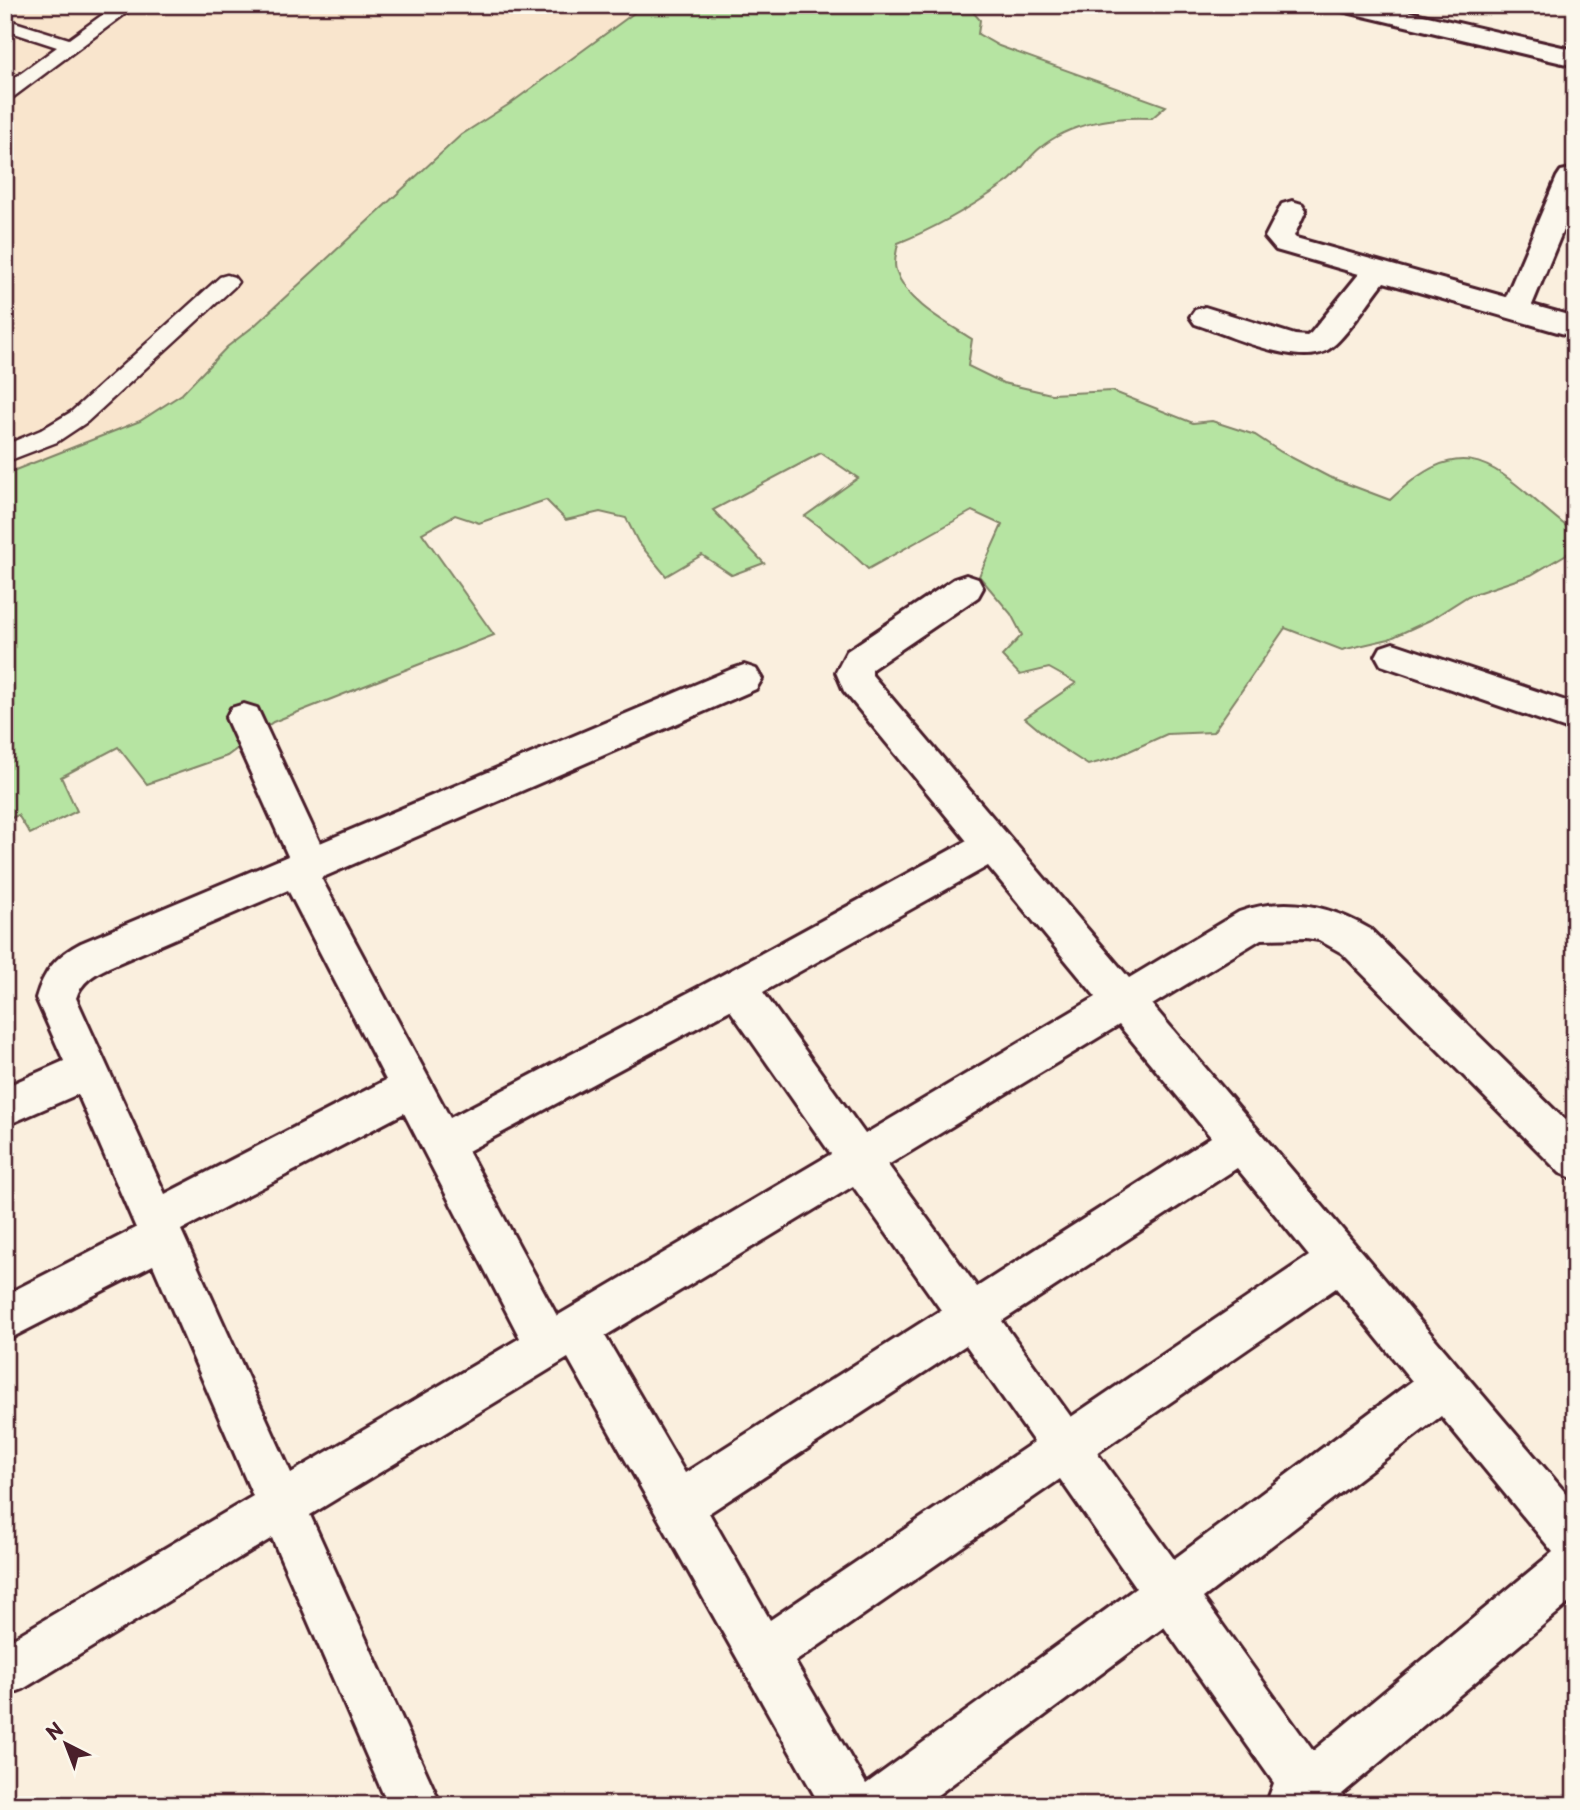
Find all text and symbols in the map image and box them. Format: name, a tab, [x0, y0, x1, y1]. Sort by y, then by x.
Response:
north arrow	[32, 1708, 102, 1778]
text: N	[39, 1715, 69, 1746]

